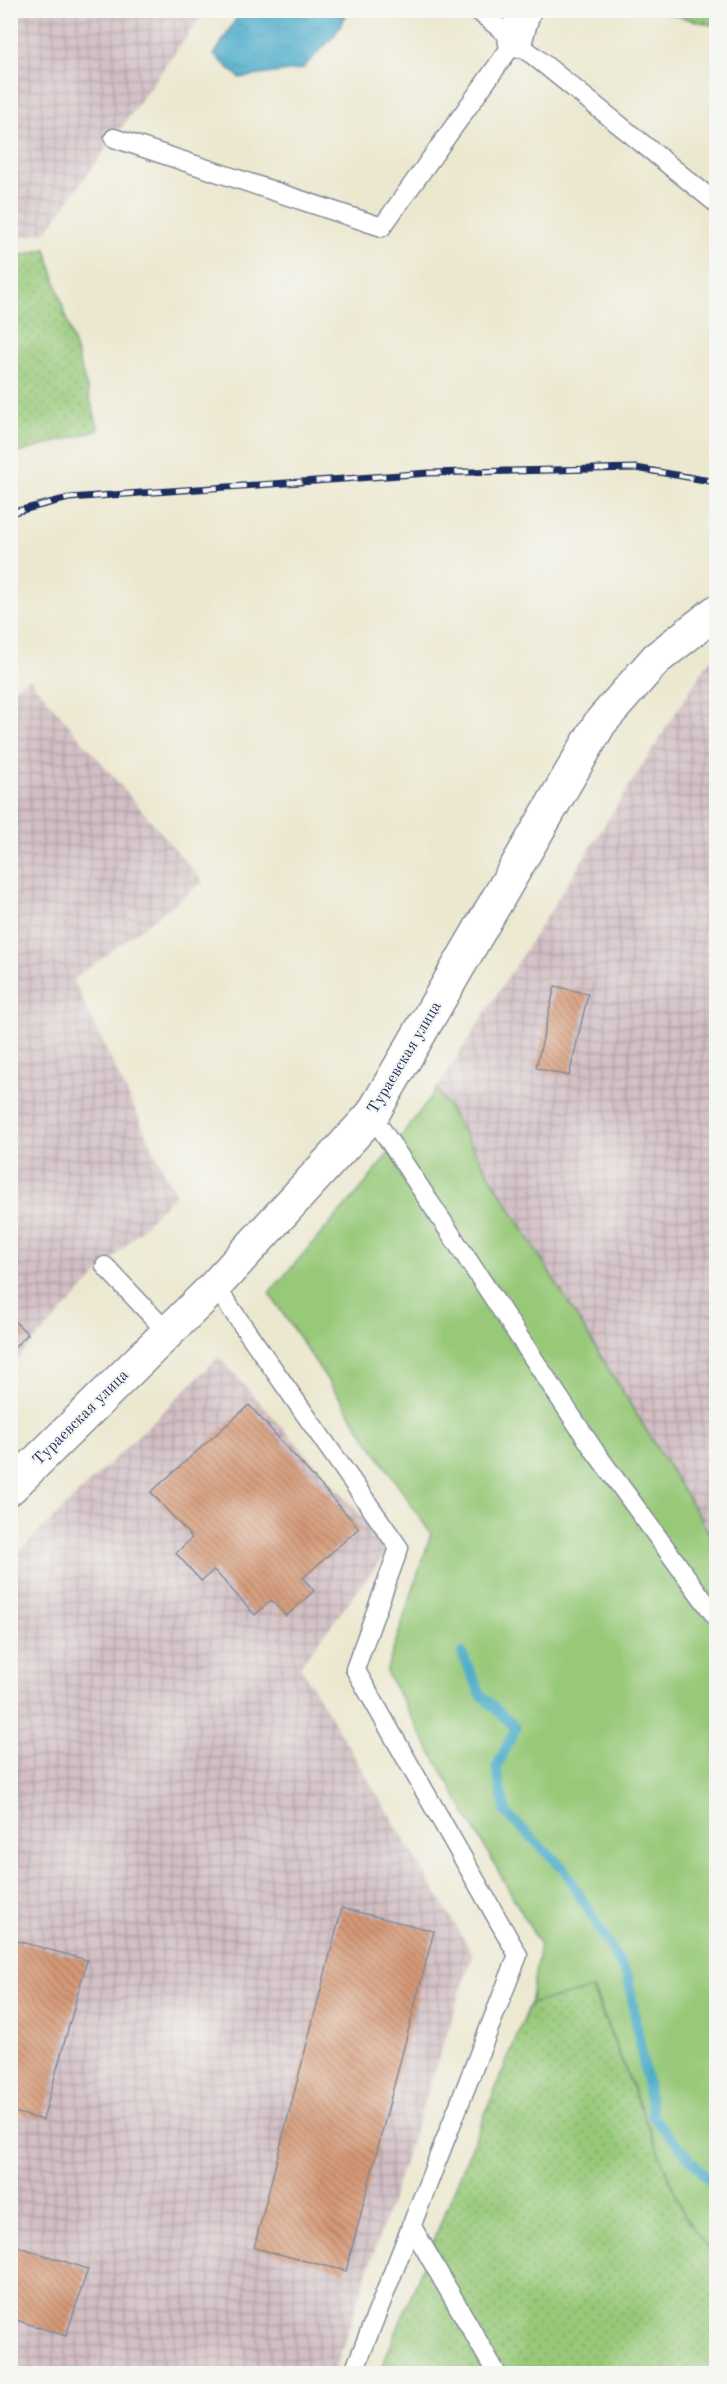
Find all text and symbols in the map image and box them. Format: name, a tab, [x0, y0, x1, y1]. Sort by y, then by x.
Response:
street label: Тураевская улица	[365, 999, 445, 1117]
street label: Тураевская улица	[30, 1367, 132, 1469]

